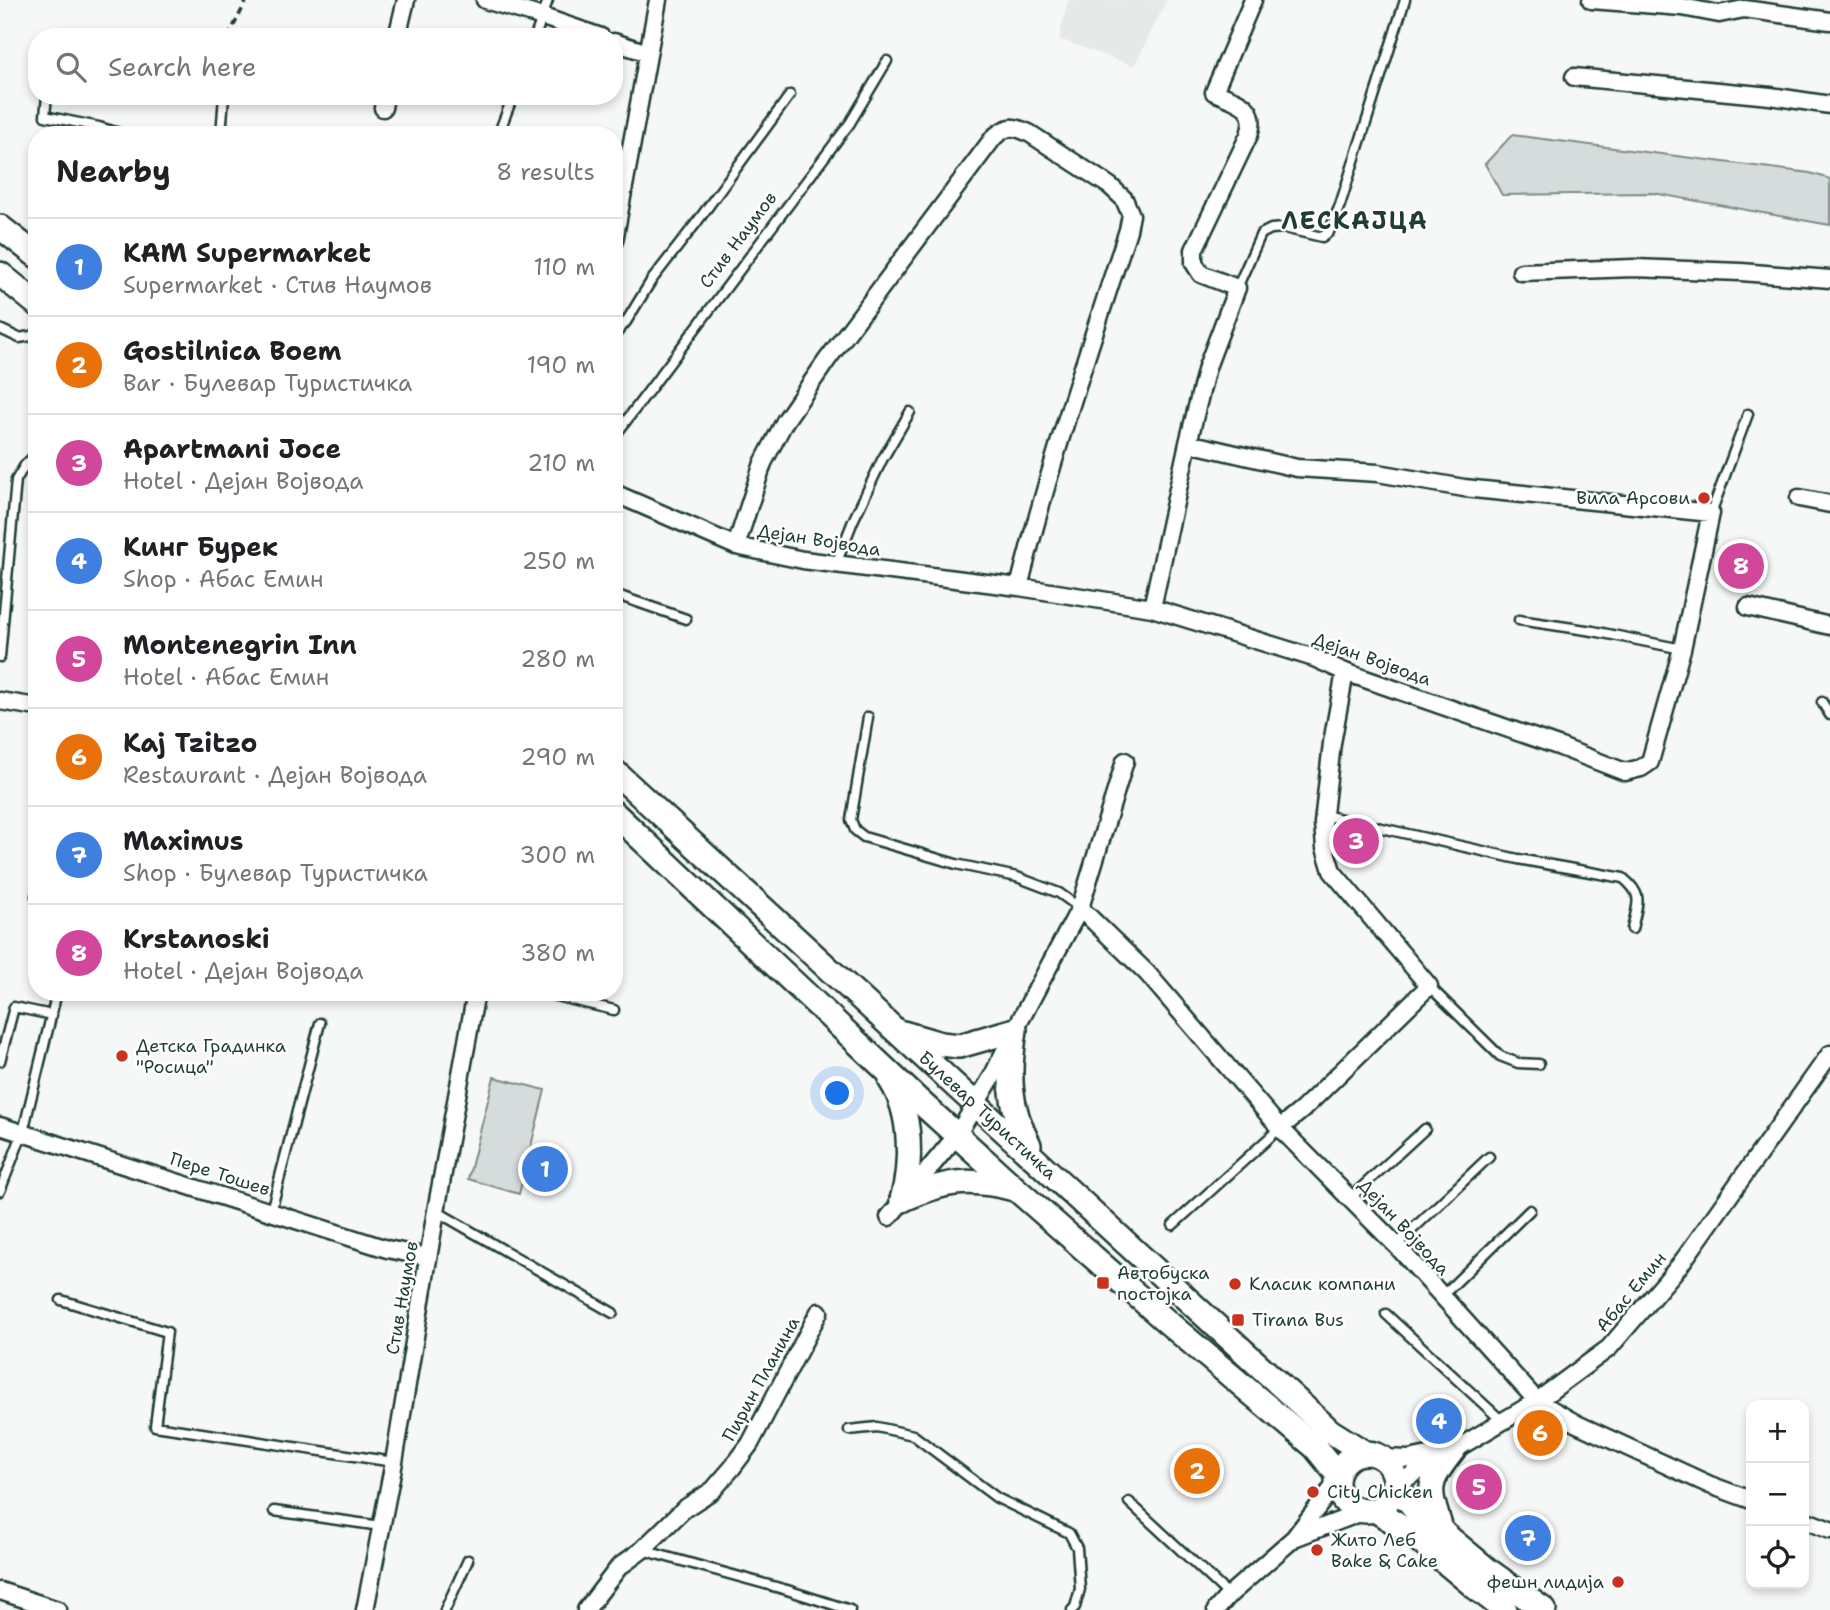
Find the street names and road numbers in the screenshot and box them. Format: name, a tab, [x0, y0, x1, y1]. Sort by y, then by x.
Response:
street label: Стив Наумов	[694, 187, 782, 293]
street label: Дејан Војвода	[756, 518, 882, 562]
street label: Дејан Војвода	[1309, 626, 1435, 692]
street label: Булевар Туристичка	[913, 1046, 1062, 1185]
street label: Пере Тошев	[167, 1147, 273, 1201]
street label: Дејан Војвода	[1353, 1173, 1455, 1281]
street label: Стив Наумов	[380, 1239, 424, 1357]
street label: Абас Емин	[1590, 1247, 1672, 1337]
street label: Пирин Планина	[717, 1312, 805, 1446]

